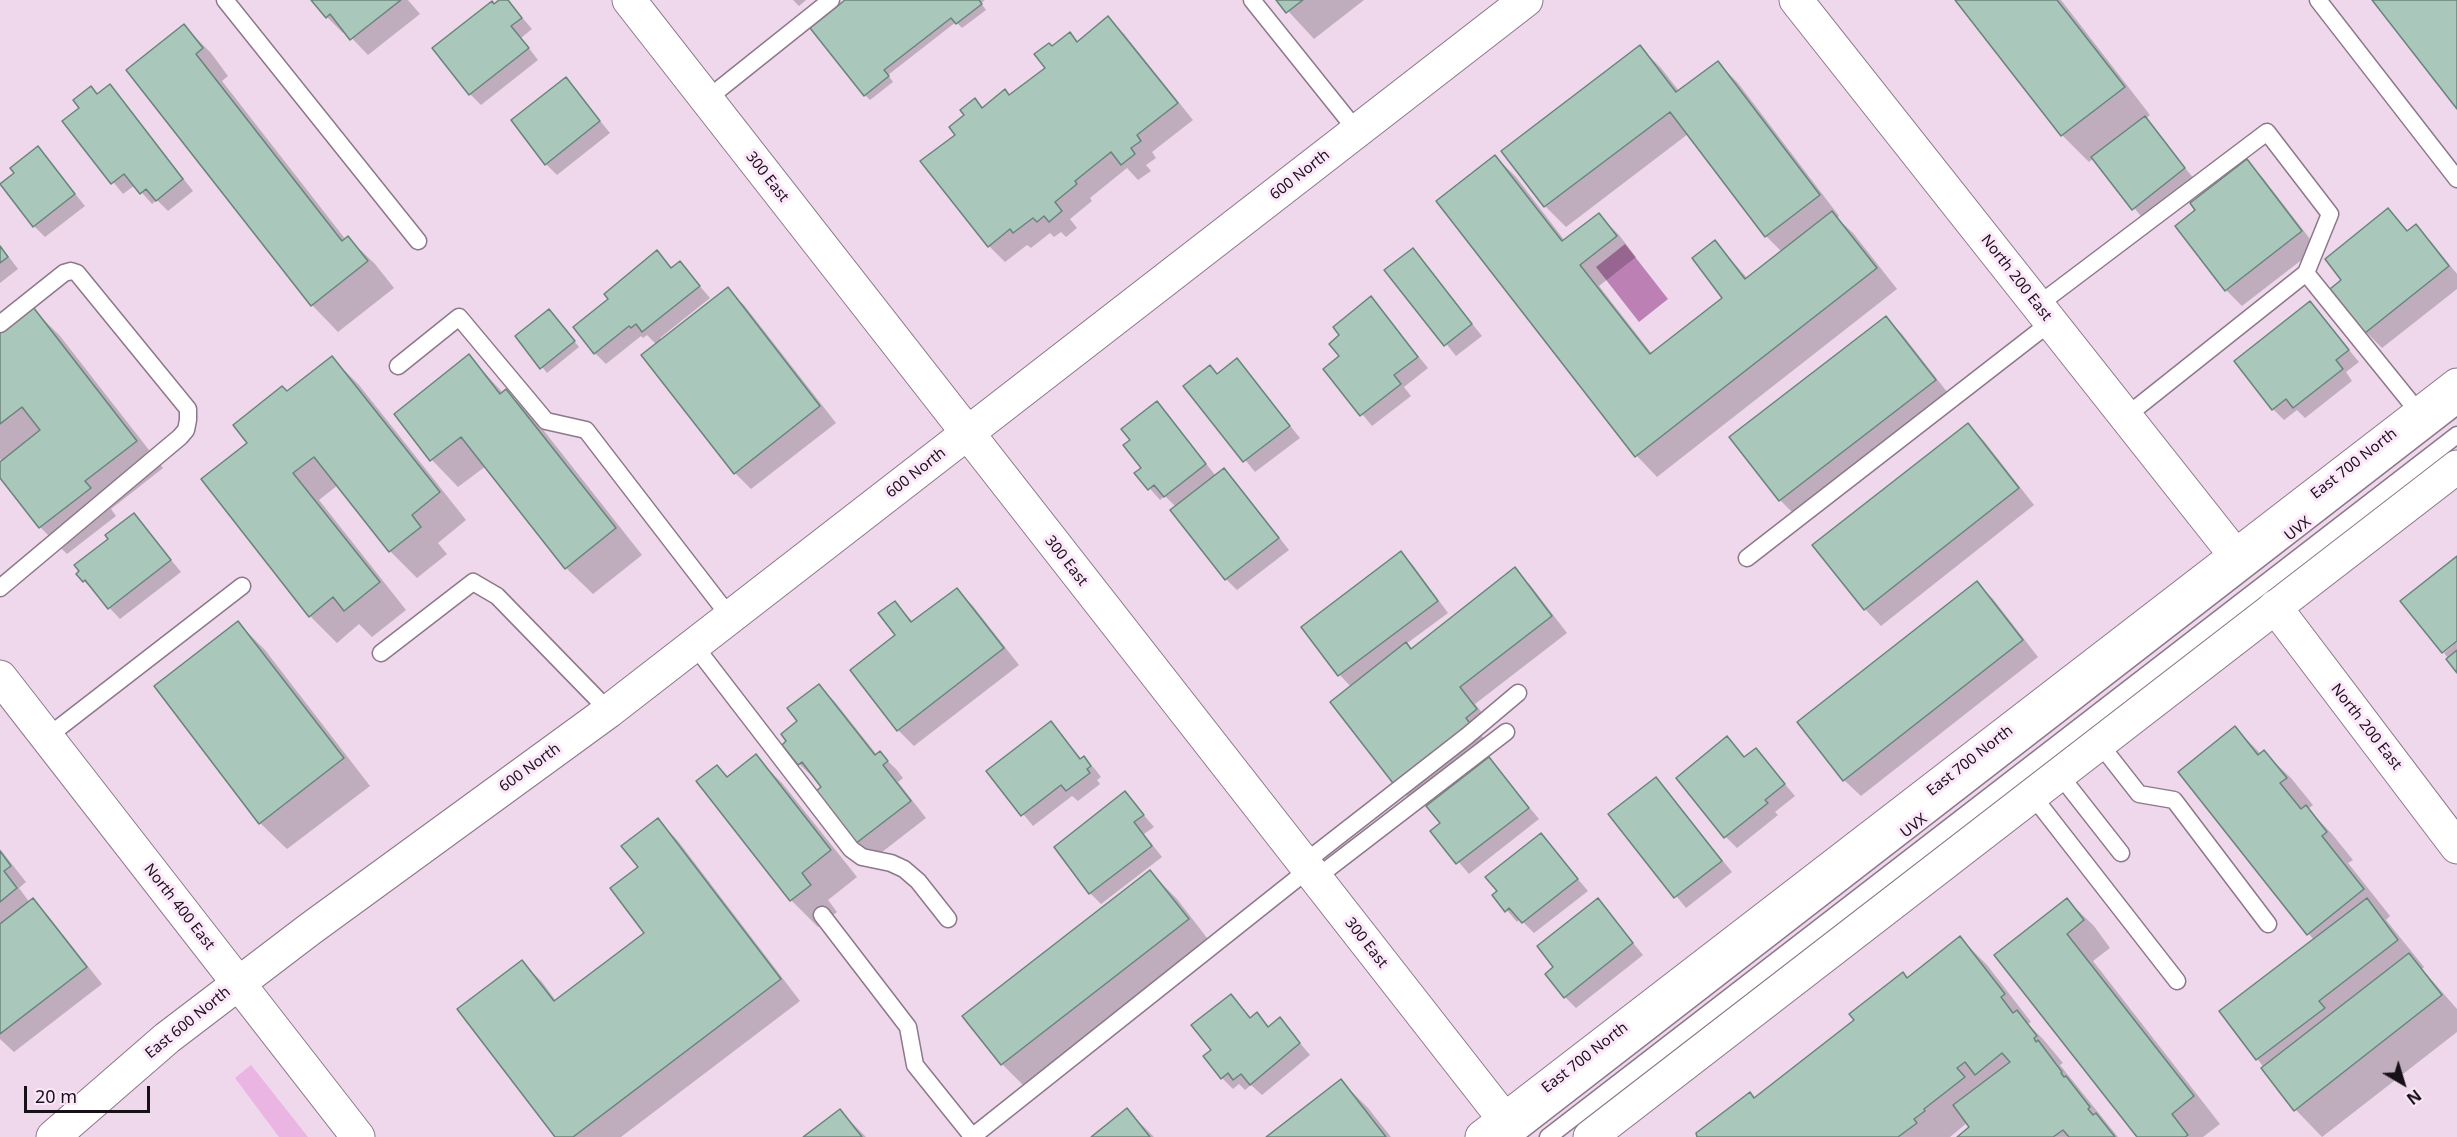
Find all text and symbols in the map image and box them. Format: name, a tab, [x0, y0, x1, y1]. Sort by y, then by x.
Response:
street label: 600 North	[1266, 146, 1334, 204]
street label: 300 East	[742, 148, 792, 206]
street label: North 200 East	[1977, 231, 2055, 325]
street label: East 700 North	[2307, 425, 2401, 503]
street label: 600 North	[882, 444, 950, 502]
street label: UVX	[2281, 513, 2315, 545]
street label: 300 East	[1041, 532, 1091, 590]
street label: North 200 East	[2327, 680, 2405, 774]
street label: East 700 North	[1923, 722, 2017, 800]
street label: 600 North	[496, 740, 564, 796]
street label: UVX	[1897, 810, 1931, 842]
street label: North 400 East	[140, 860, 218, 954]
street label: 300 East	[1341, 914, 1391, 972]
street label: East 600 North	[142, 983, 234, 1063]
street label: East 700 North	[1538, 1019, 1632, 1097]
north arrow	[2373, 1053, 2433, 1113]
scale bar	[27, 1074, 153, 1112]
text: 20 m	[35, 1084, 77, 1108]
text: N	[2402, 1085, 2426, 1110]

